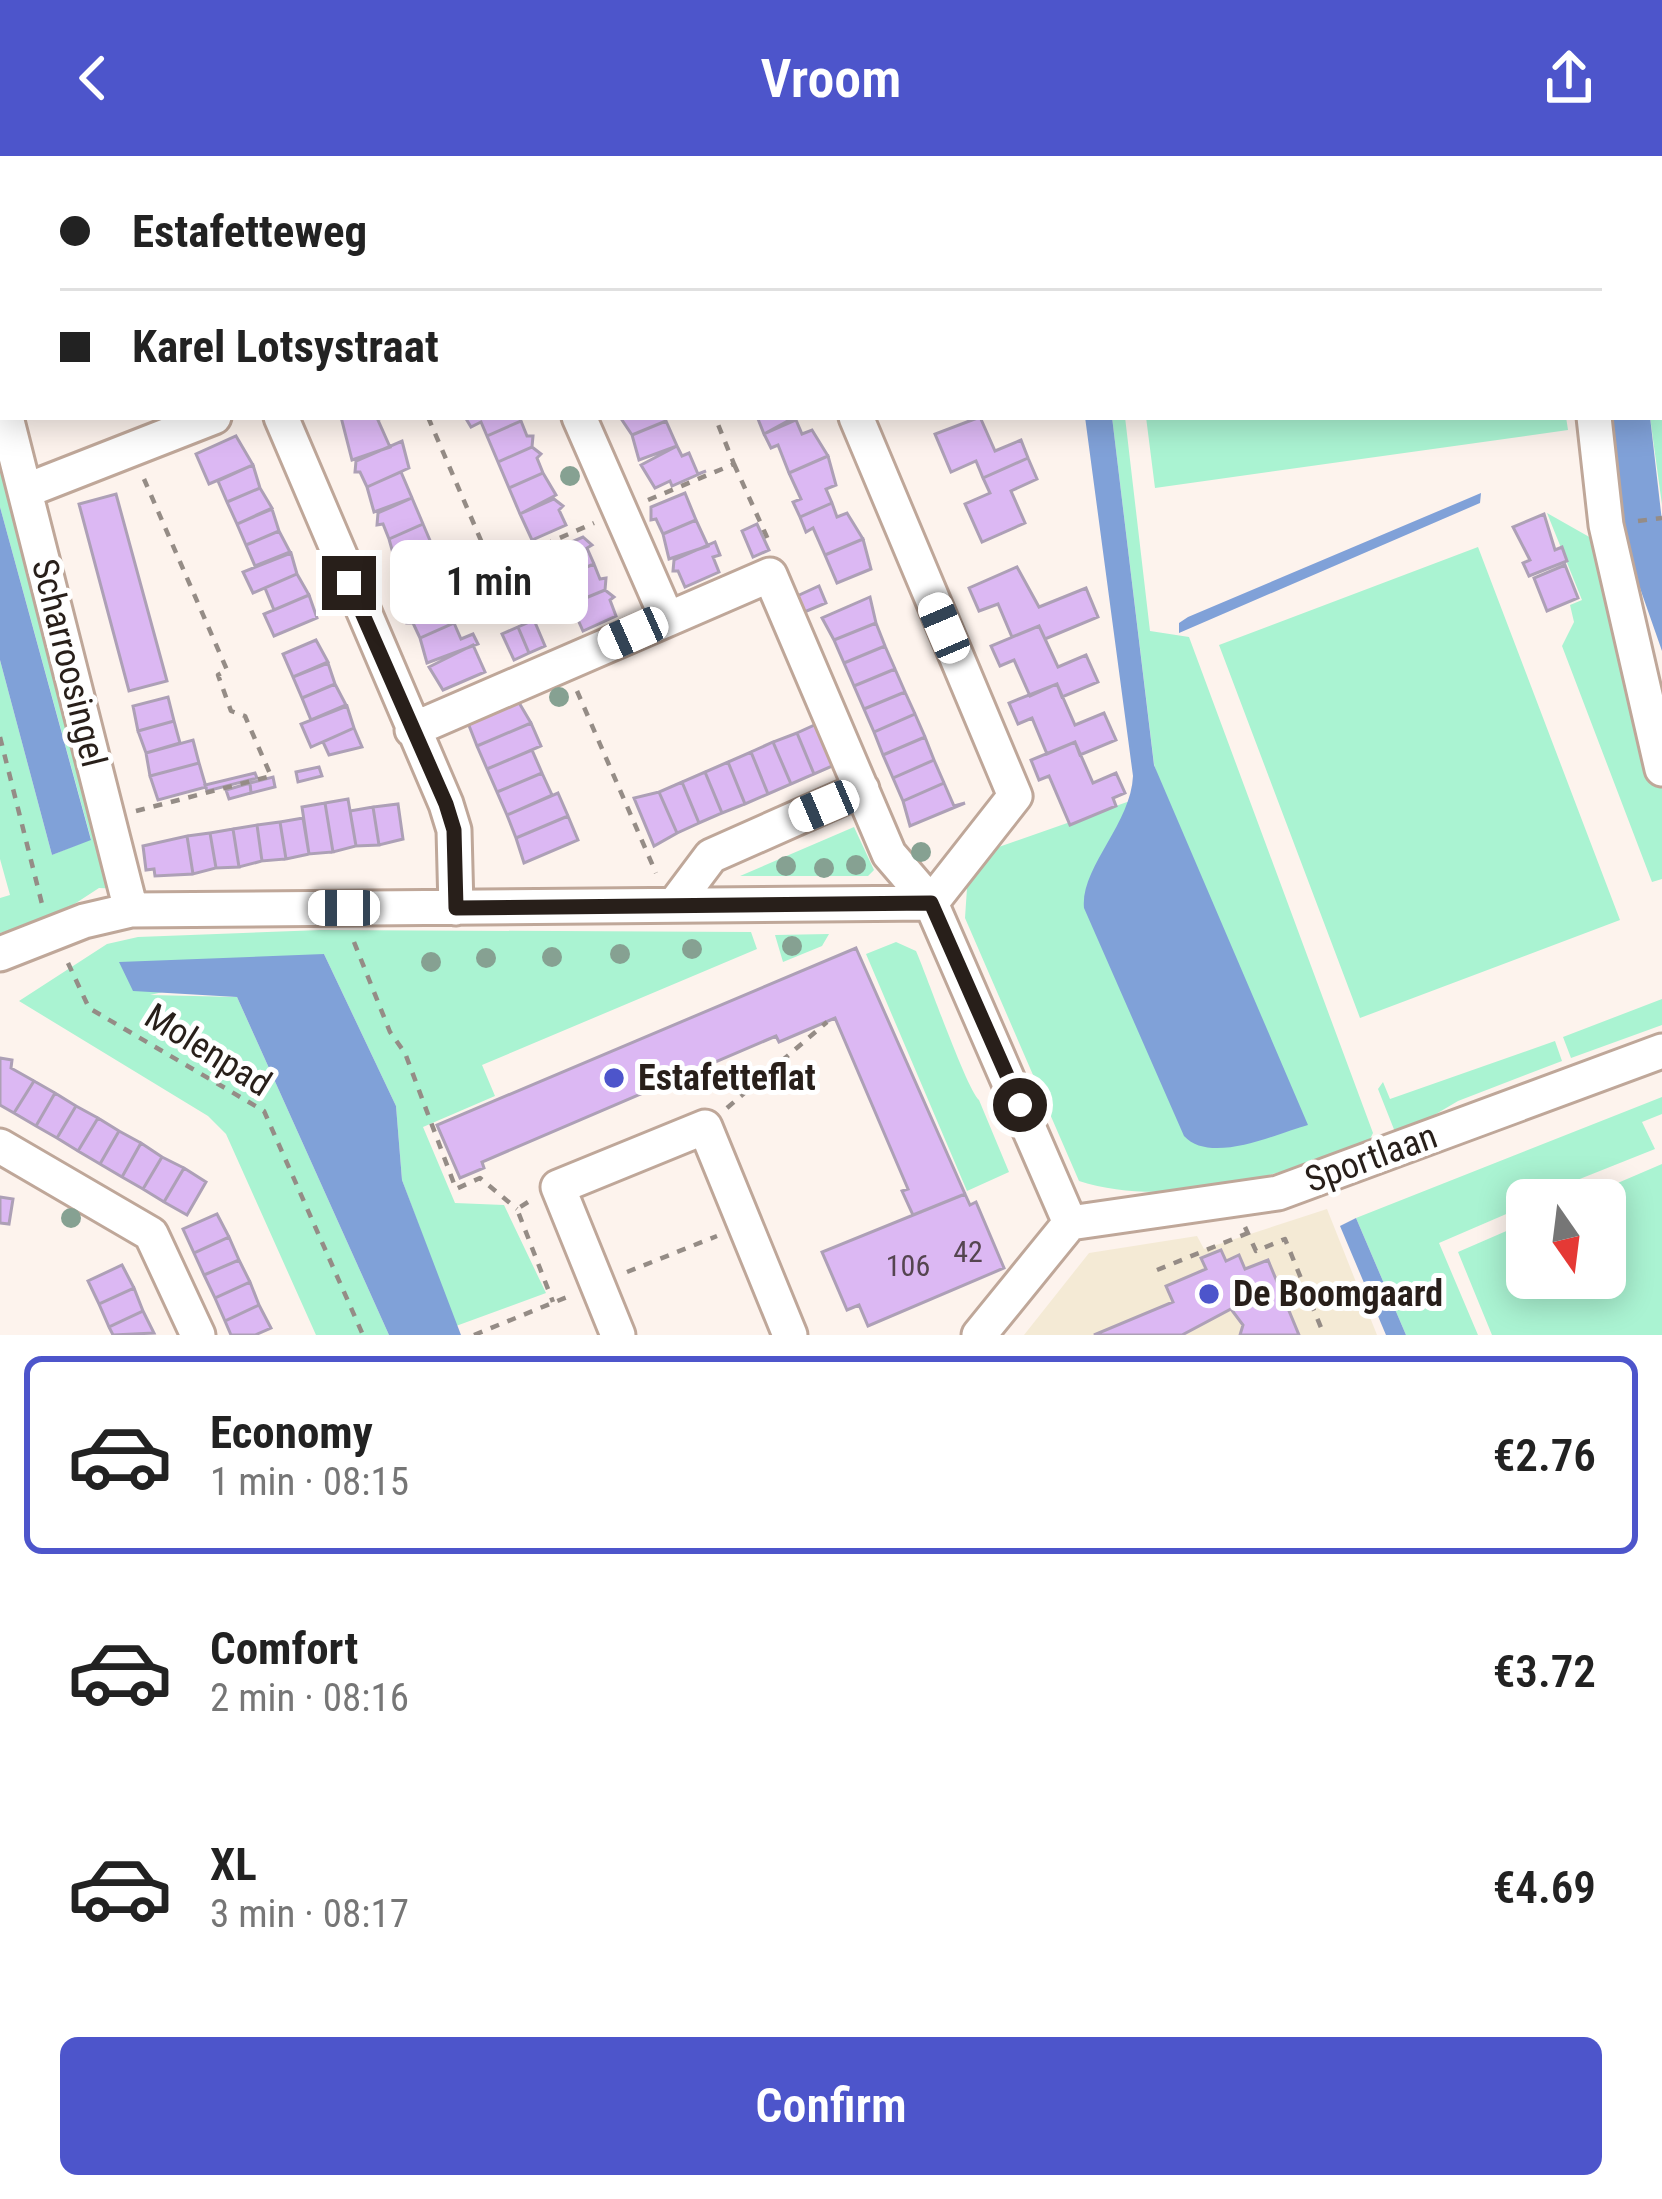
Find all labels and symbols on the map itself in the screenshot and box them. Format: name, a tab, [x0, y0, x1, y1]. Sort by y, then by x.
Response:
callout: 1 min	[391, 541, 589, 625]
street label: Scharroosingel	[23, 555, 115, 771]
route end	[322, 556, 376, 610]
car	[913, 588, 975, 668]
car	[593, 602, 673, 664]
car	[784, 775, 864, 837]
car	[308, 890, 380, 926]
street label: Molenpad	[137, 995, 279, 1105]
place label: Estafetteflat	[638, 1057, 816, 1099]
marker: Estafetteflat	[601, 1065, 627, 1091]
route start	[993, 1078, 1047, 1132]
street label: Sportlaan	[1299, 1115, 1443, 1201]
north arrow	[1506, 1179, 1626, 1299]
house number: 42	[953, 1234, 983, 1269]
house number: 106	[886, 1248, 930, 1283]
place label: De Boomgaard	[1233, 1273, 1443, 1315]
marker: De Boomgaard	[1196, 1281, 1222, 1307]

